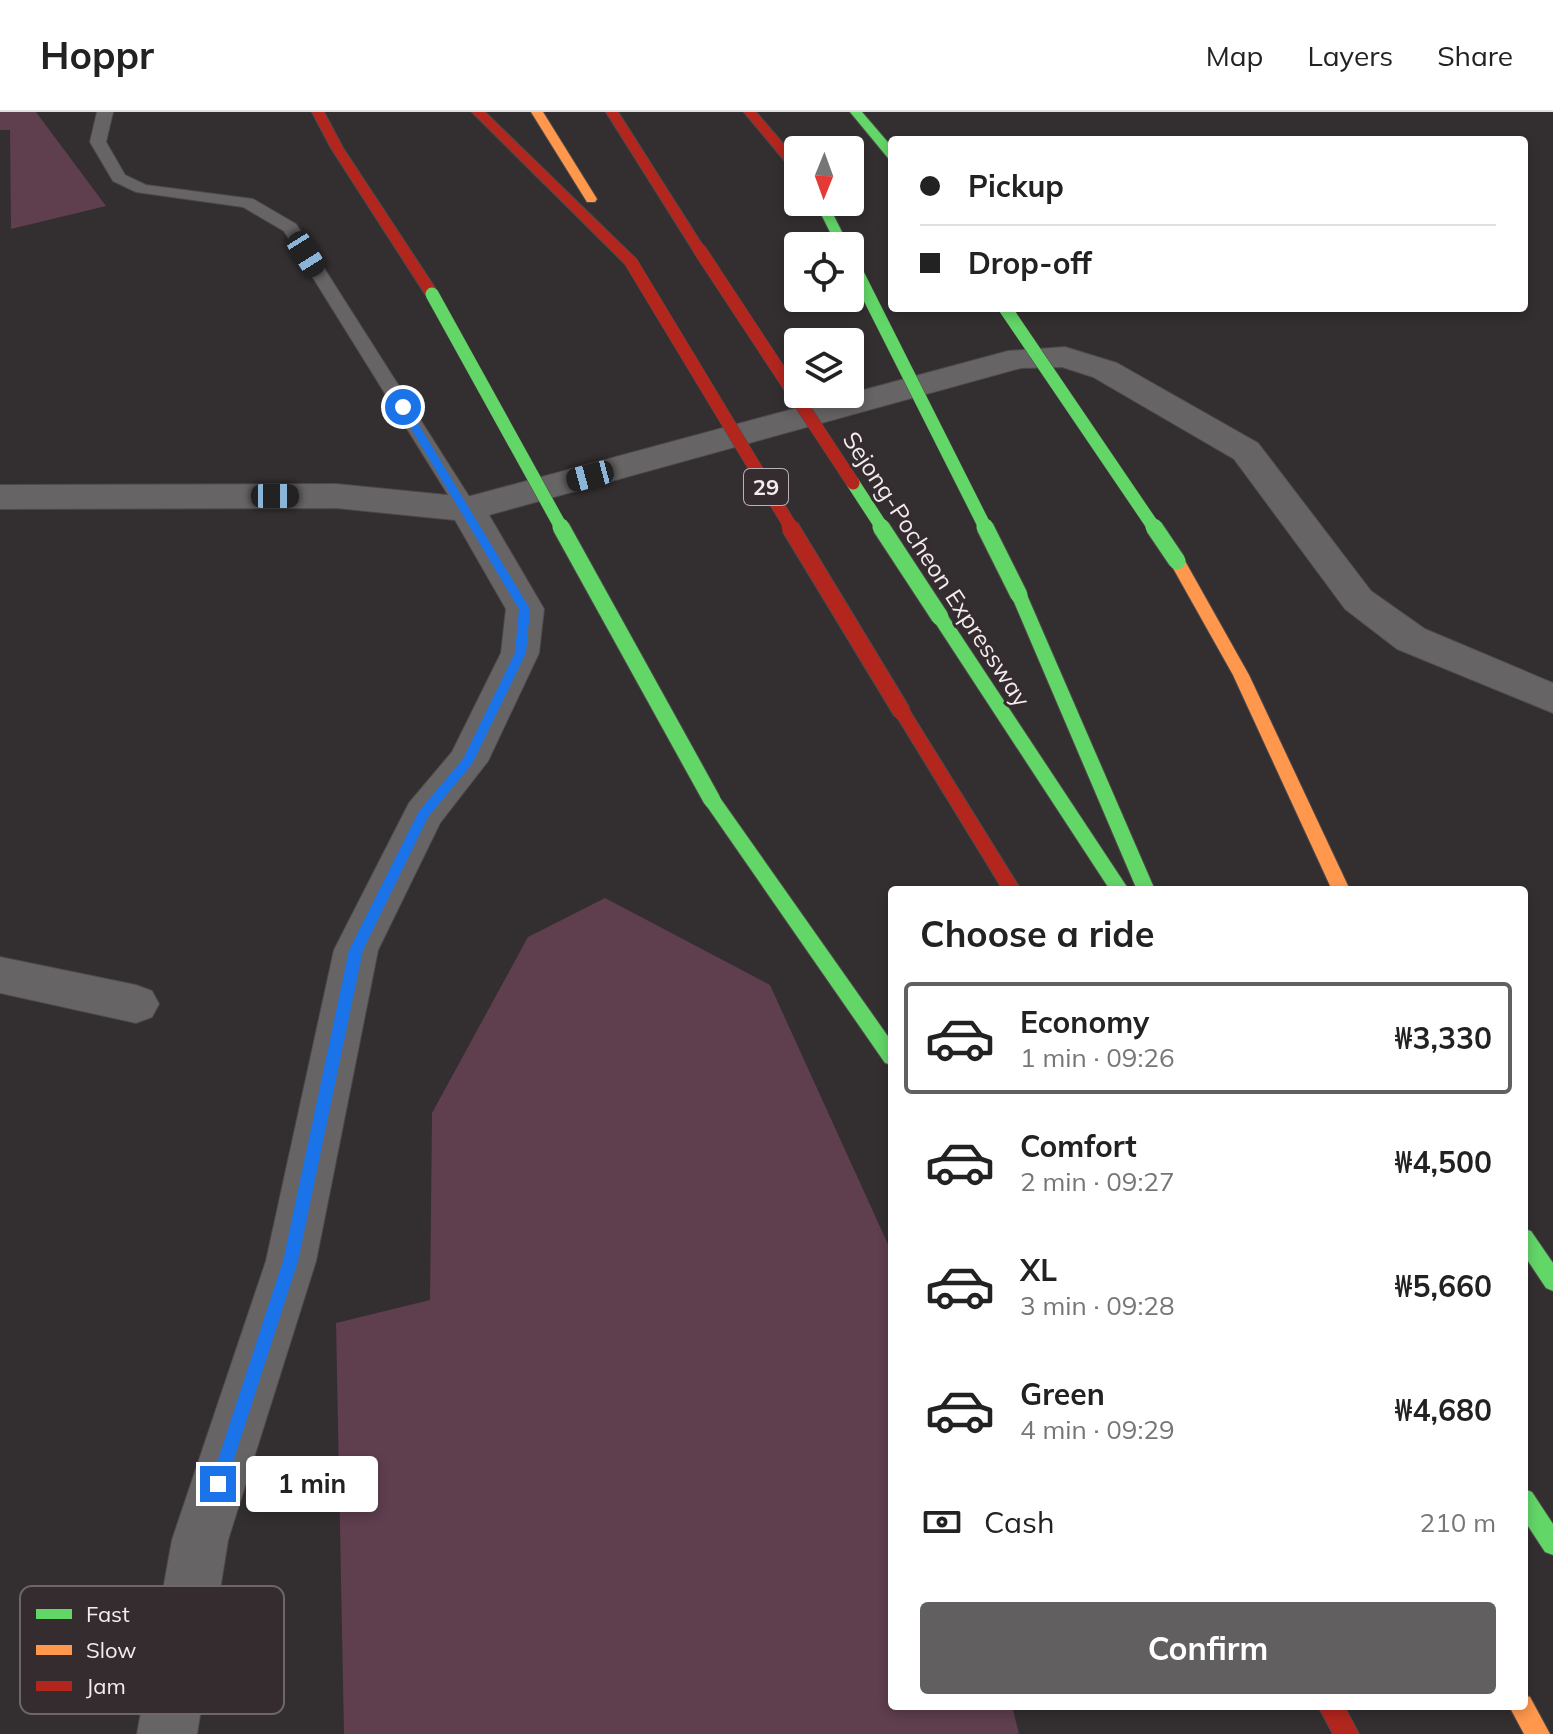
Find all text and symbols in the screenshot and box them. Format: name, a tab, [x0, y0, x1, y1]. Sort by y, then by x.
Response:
text: Hoppr	[40, 31, 154, 79]
text: Map	[1206, 38, 1263, 73]
text: Layers	[1307, 38, 1393, 73]
text: Share	[1437, 38, 1513, 73]
north arrow	[784, 136, 864, 216]
map controls	[784, 136, 864, 408]
text: Pickup	[968, 167, 1064, 205]
car	[283, 227, 329, 281]
button: locate	[784, 232, 864, 312]
text: Drop-off	[968, 244, 1092, 282]
button: layers	[784, 328, 864, 408]
route start	[385, 389, 421, 425]
street label: Sejong-Pocheon Expressway	[837, 426, 1037, 713]
car	[564, 458, 616, 494]
road number: 29	[744, 469, 788, 505]
car	[251, 484, 299, 508]
text: Choose a ride	[920, 911, 1154, 956]
icon: car	[924, 1002, 996, 1074]
text: Economy	[1020, 1003, 1149, 1041]
text: ₩3,330	[1395, 1019, 1492, 1057]
text: 1 min · 09:26	[1020, 1041, 1175, 1074]
icon: car	[924, 1126, 996, 1198]
text: Comfort	[1020, 1127, 1137, 1165]
text: ₩4,500	[1395, 1143, 1492, 1181]
text: 2 min · 09:27	[1020, 1165, 1175, 1198]
icon: car	[924, 1250, 996, 1322]
text: XL	[1020, 1251, 1057, 1289]
text: ₩5,660	[1395, 1267, 1492, 1305]
text: 3 min · 09:28	[1020, 1289, 1175, 1322]
icon: car	[924, 1374, 996, 1446]
text: Green	[1020, 1375, 1105, 1413]
text: ₩4,680	[1395, 1391, 1492, 1429]
text: 4 min · 09:29	[1020, 1413, 1175, 1446]
callout: 1 min	[246, 1456, 378, 1512]
route end	[200, 1466, 236, 1502]
text: 1 min	[278, 1467, 346, 1500]
icon: cash	[920, 1500, 964, 1544]
text: Cash	[984, 1503, 1055, 1541]
text: 210 m	[1420, 1506, 1496, 1539]
legend	[20, 1586, 284, 1714]
text: Fast	[86, 1600, 130, 1628]
button: Confirm	[920, 1602, 1496, 1694]
text: Slow	[86, 1636, 136, 1664]
text: Jam	[86, 1672, 126, 1700]

